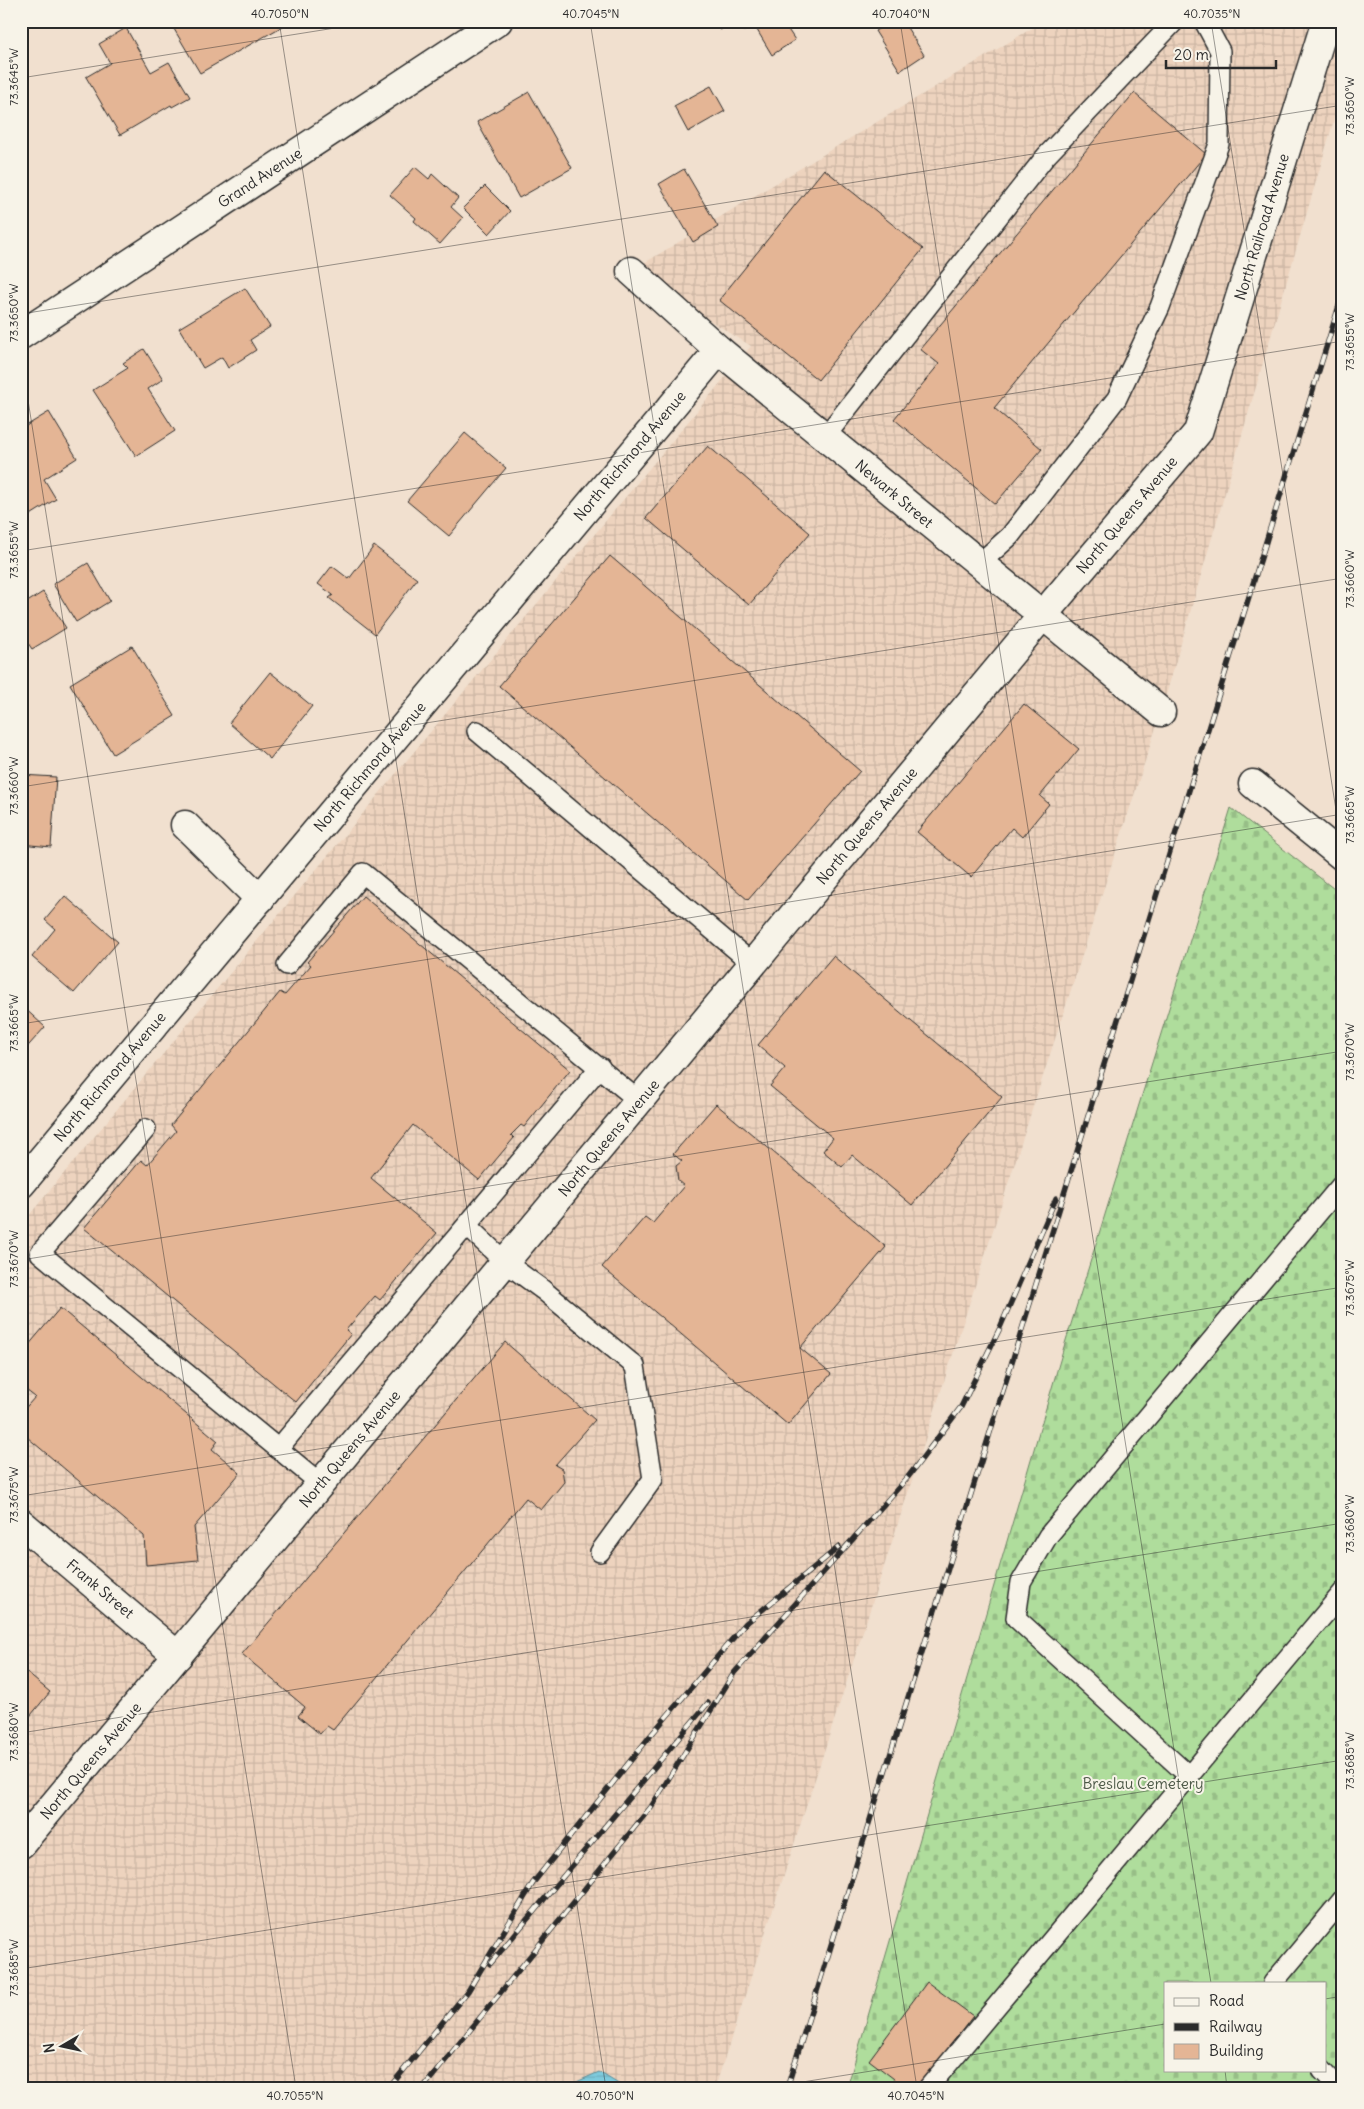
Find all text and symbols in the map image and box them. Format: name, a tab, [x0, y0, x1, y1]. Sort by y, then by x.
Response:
text: 40.7050°N	[251, 6, 309, 21]
text: 40.7045°N	[562, 6, 620, 21]
text: 40.7040°N	[872, 6, 930, 21]
text: 40.7035°N	[1183, 6, 1241, 21]
scale bar	[1166, 38, 1276, 70]
text: 20 m	[1174, 45, 1209, 64]
text: 73.3645°W	[6, 48, 21, 106]
text: 73.3650°W	[1342, 77, 1357, 135]
street label: Grand Avenue	[214, 143, 305, 212]
street label: North Railroad Avenue	[1230, 151, 1293, 303]
text: 73.3650°W	[6, 284, 21, 342]
text: 73.3655°W	[1342, 313, 1357, 371]
street label: North Richmond Avenue	[570, 387, 690, 525]
street label: North Queens Avenue	[1072, 452, 1181, 577]
street label: Newark Street	[851, 455, 937, 532]
text: 73.3655°W	[6, 521, 21, 579]
text: 73.3660°W	[1342, 550, 1357, 608]
street label: North Richmond Avenue	[310, 698, 430, 836]
text: 73.3660°W	[6, 757, 21, 815]
street label: North Queens Avenue	[812, 763, 921, 888]
text: 73.3665°W	[1342, 786, 1357, 844]
text: 73.3665°W	[6, 994, 21, 1052]
street label: North Richmond Avenue	[50, 1008, 170, 1146]
text: 73.3670°W	[1342, 1023, 1357, 1081]
street label: North Queens Avenue	[554, 1075, 663, 1200]
text: 73.3670°W	[6, 1230, 21, 1288]
text: 73.3675°W	[1342, 1260, 1357, 1316]
street label: North Queens Avenue	[295, 1386, 404, 1511]
text: 73.3675°W	[6, 1467, 21, 1523]
text: 73.3680°W	[1342, 1495, 1357, 1553]
street label: Frank Street	[63, 1555, 138, 1622]
street label: North Queens Avenue	[36, 1698, 145, 1823]
text: 73.3680°W	[6, 1703, 21, 1761]
text: 73.3685°W	[1342, 1732, 1357, 1790]
park label: Breslau Cemetery	[1082, 1774, 1204, 1793]
text: 73.3685°W	[6, 1939, 21, 1997]
legend	[1164, 1982, 1326, 2072]
text: Road	[1209, 1991, 1244, 2010]
text: Railway	[1209, 2017, 1263, 2036]
north arrow	[38, 2022, 88, 2072]
text: Building	[1209, 2041, 1264, 2060]
text: N	[40, 2042, 59, 2054]
text: 40.7055°N	[266, 2088, 324, 2103]
text: 40.7050°N	[576, 2088, 634, 2103]
text: 40.7045°N	[887, 2088, 945, 2103]

